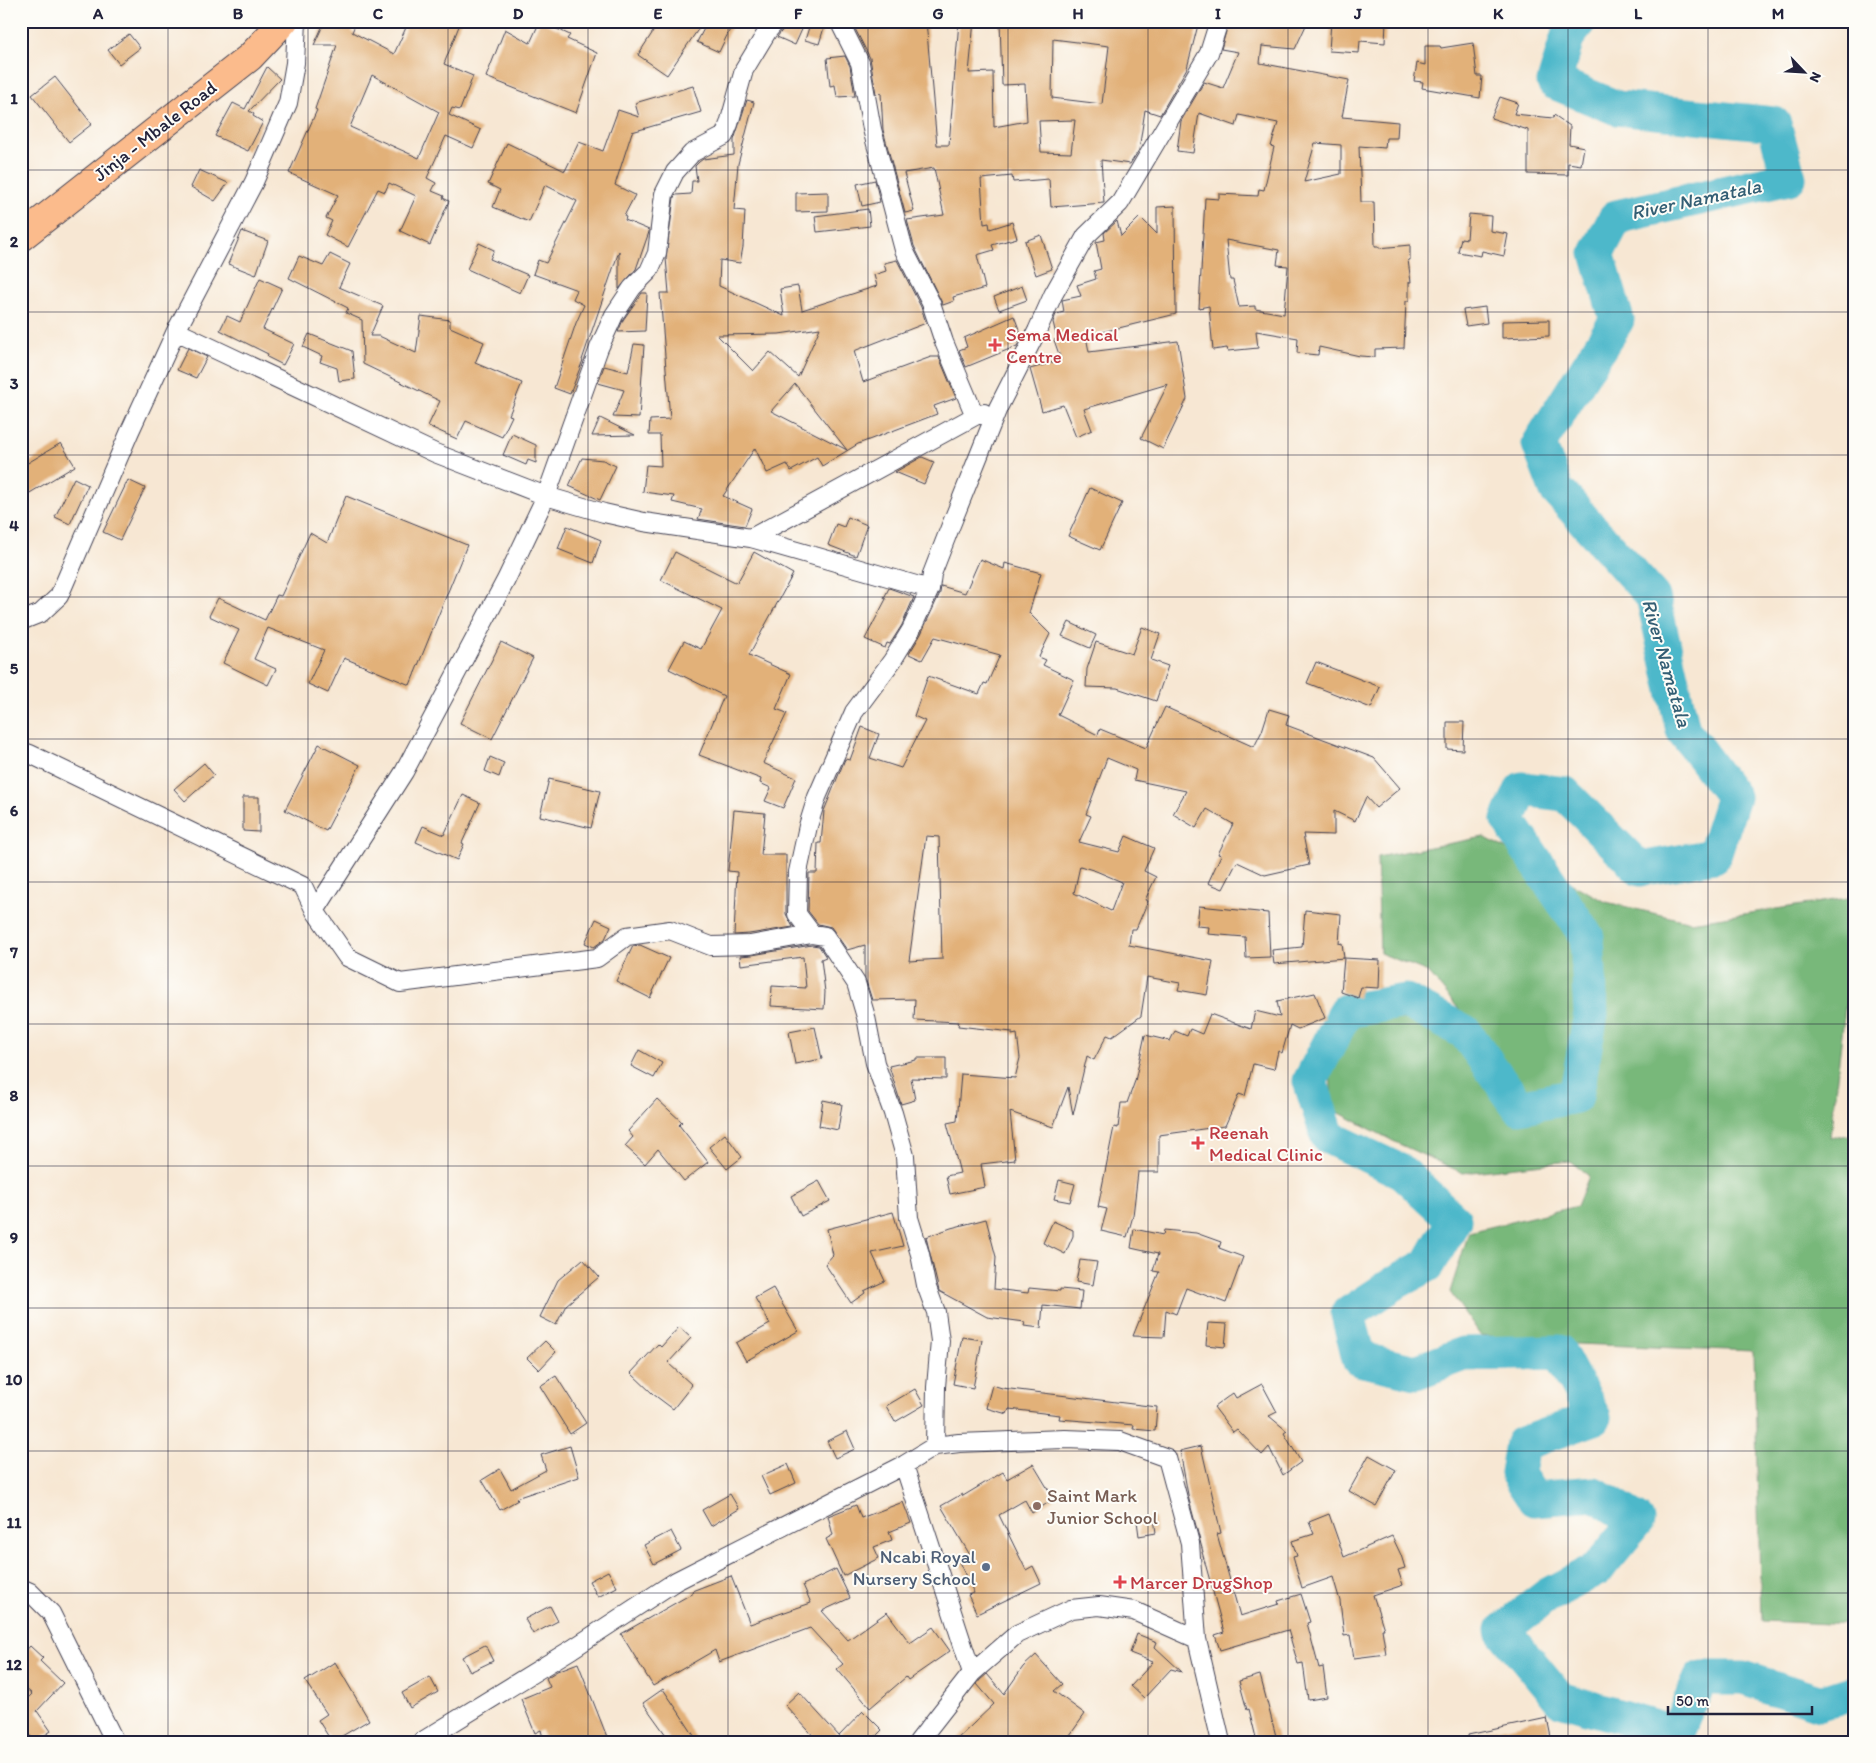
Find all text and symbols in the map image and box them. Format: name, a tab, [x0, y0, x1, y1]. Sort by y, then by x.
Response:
text: A	[92, 4, 104, 23]
text: B	[233, 4, 244, 23]
text: C	[373, 4, 384, 23]
text: D	[513, 4, 524, 23]
text: E	[654, 4, 663, 23]
text: F	[794, 4, 803, 23]
text: G	[932, 4, 944, 23]
text: H	[1072, 4, 1084, 23]
text: I	[1215, 4, 1221, 23]
text: J	[1353, 4, 1362, 23]
text: K	[1493, 4, 1504, 23]
text: L	[1634, 4, 1643, 23]
text: M	[1772, 4, 1784, 23]
north arrow	[1778, 48, 1828, 98]
text: N	[1806, 69, 1825, 85]
street label: Jinja - Mbale Road	[89, 76, 221, 186]
text: 1	[10, 89, 18, 108]
water label: River Namatala	[1629, 173, 1764, 225]
text: 2	[10, 232, 19, 251]
place label: Sema Medical Centre	[1006, 323, 1119, 368]
marker: Sema Medical Centre	[988, 338, 1002, 352]
text: 3	[10, 374, 19, 393]
text: 4	[9, 516, 19, 535]
water label: River Namatala	[1637, 596, 1697, 731]
text: 5	[10, 659, 19, 678]
text: 6	[10, 801, 19, 820]
text: 7	[9, 943, 18, 962]
text: 8	[10, 1086, 19, 1105]
place label: Reenah Medical Clinic	[1209, 1121, 1323, 1166]
marker: Reenah Medical Clinic	[1191, 1136, 1205, 1150]
text: 9	[10, 1228, 18, 1247]
text: 10	[5, 1370, 23, 1389]
place label: Saint Mark Junior School	[1047, 1484, 1159, 1529]
marker: Saint Mark Junior School	[1031, 1500, 1043, 1512]
text: 11	[7, 1513, 22, 1532]
place label: Ncabi Royal Nursery School	[853, 1545, 977, 1590]
marker: Ncabi Royal Nursery School	[980, 1561, 992, 1573]
place label: Marcer DrugShop	[1130, 1571, 1273, 1594]
marker: Marcer DrugShop	[1114, 1576, 1126, 1588]
text: 12	[6, 1655, 23, 1674]
scale bar	[1668, 1683, 1812, 1715]
text: 50 m	[1676, 1692, 1709, 1710]

